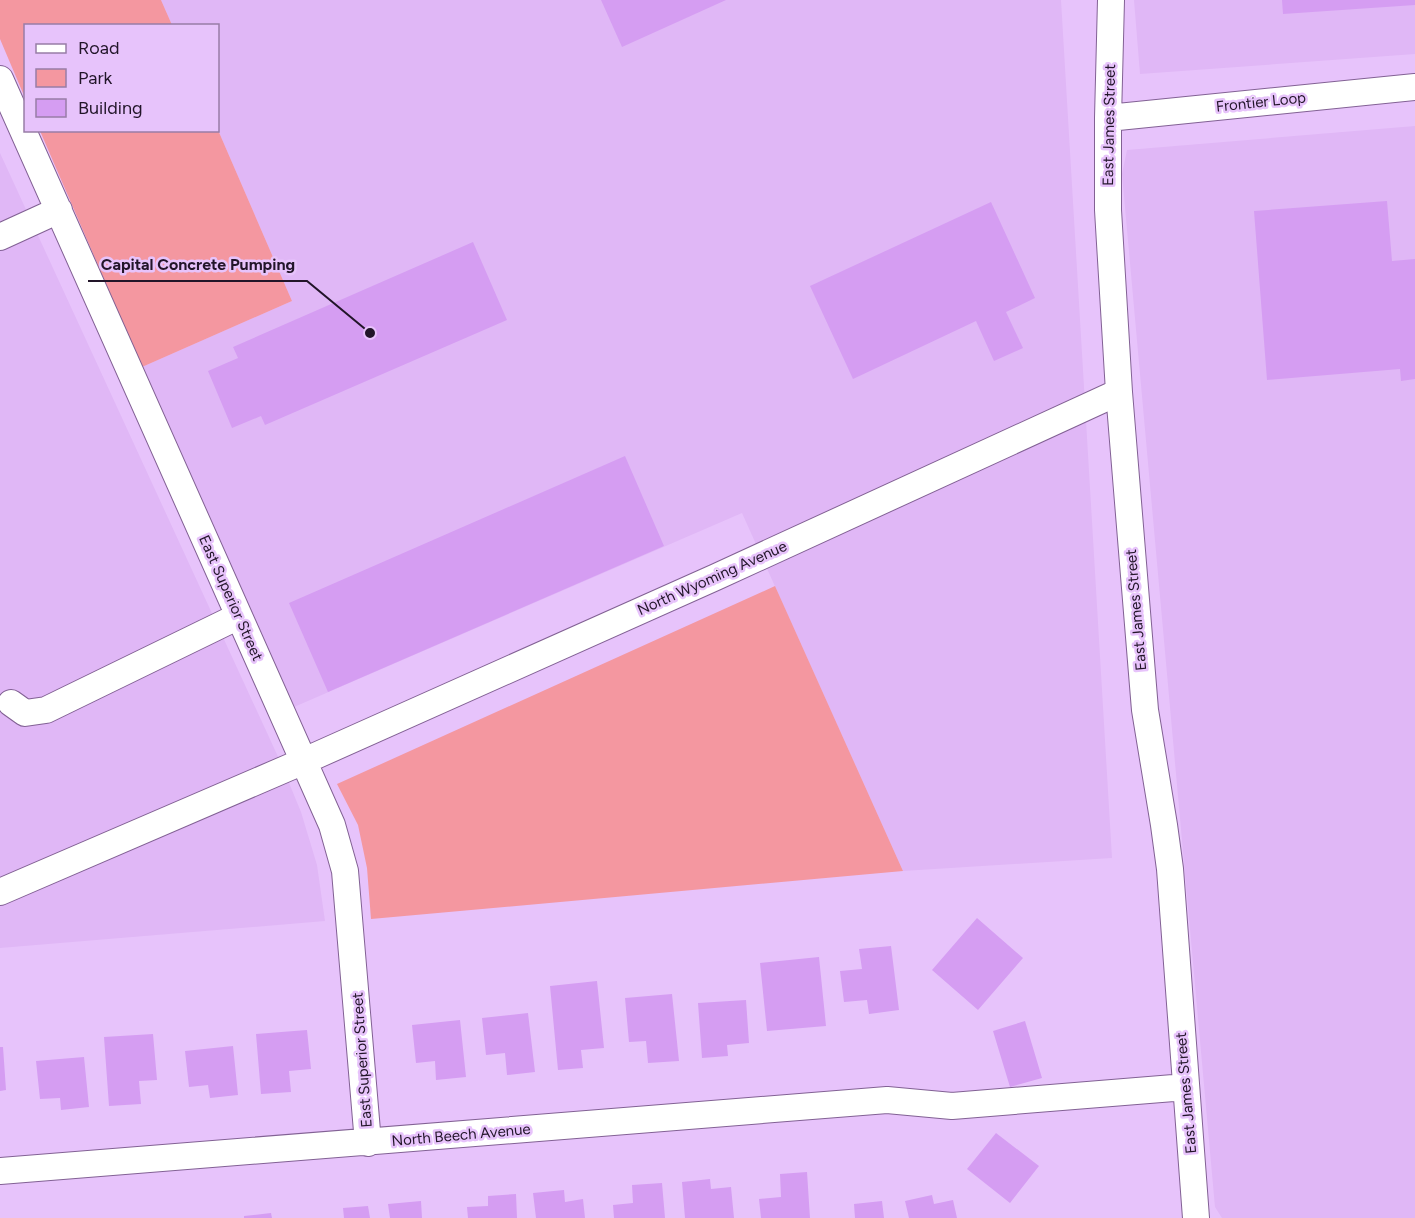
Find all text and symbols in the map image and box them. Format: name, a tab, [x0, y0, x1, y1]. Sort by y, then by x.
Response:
legend	[24, 24, 219, 132]
text: Road	[78, 37, 119, 59]
street label: East James Street	[1099, 64, 1119, 186]
text: Park	[78, 67, 113, 89]
street label: Frontier Loop	[1215, 88, 1307, 116]
text: Building	[78, 97, 143, 119]
callout: Capital Concrete Pumping	[88, 247, 307, 281]
text: Capital Concrete Pumping	[101, 255, 295, 274]
street label: East Superior Street	[195, 532, 267, 664]
street label: North Wyoming Avenue	[634, 537, 790, 619]
street label: East James Street	[1122, 548, 1150, 672]
street label: East Superior Street	[348, 991, 376, 1128]
street label: East James Street	[1172, 1031, 1200, 1155]
street label: North Beech Avenue	[391, 1120, 531, 1150]

